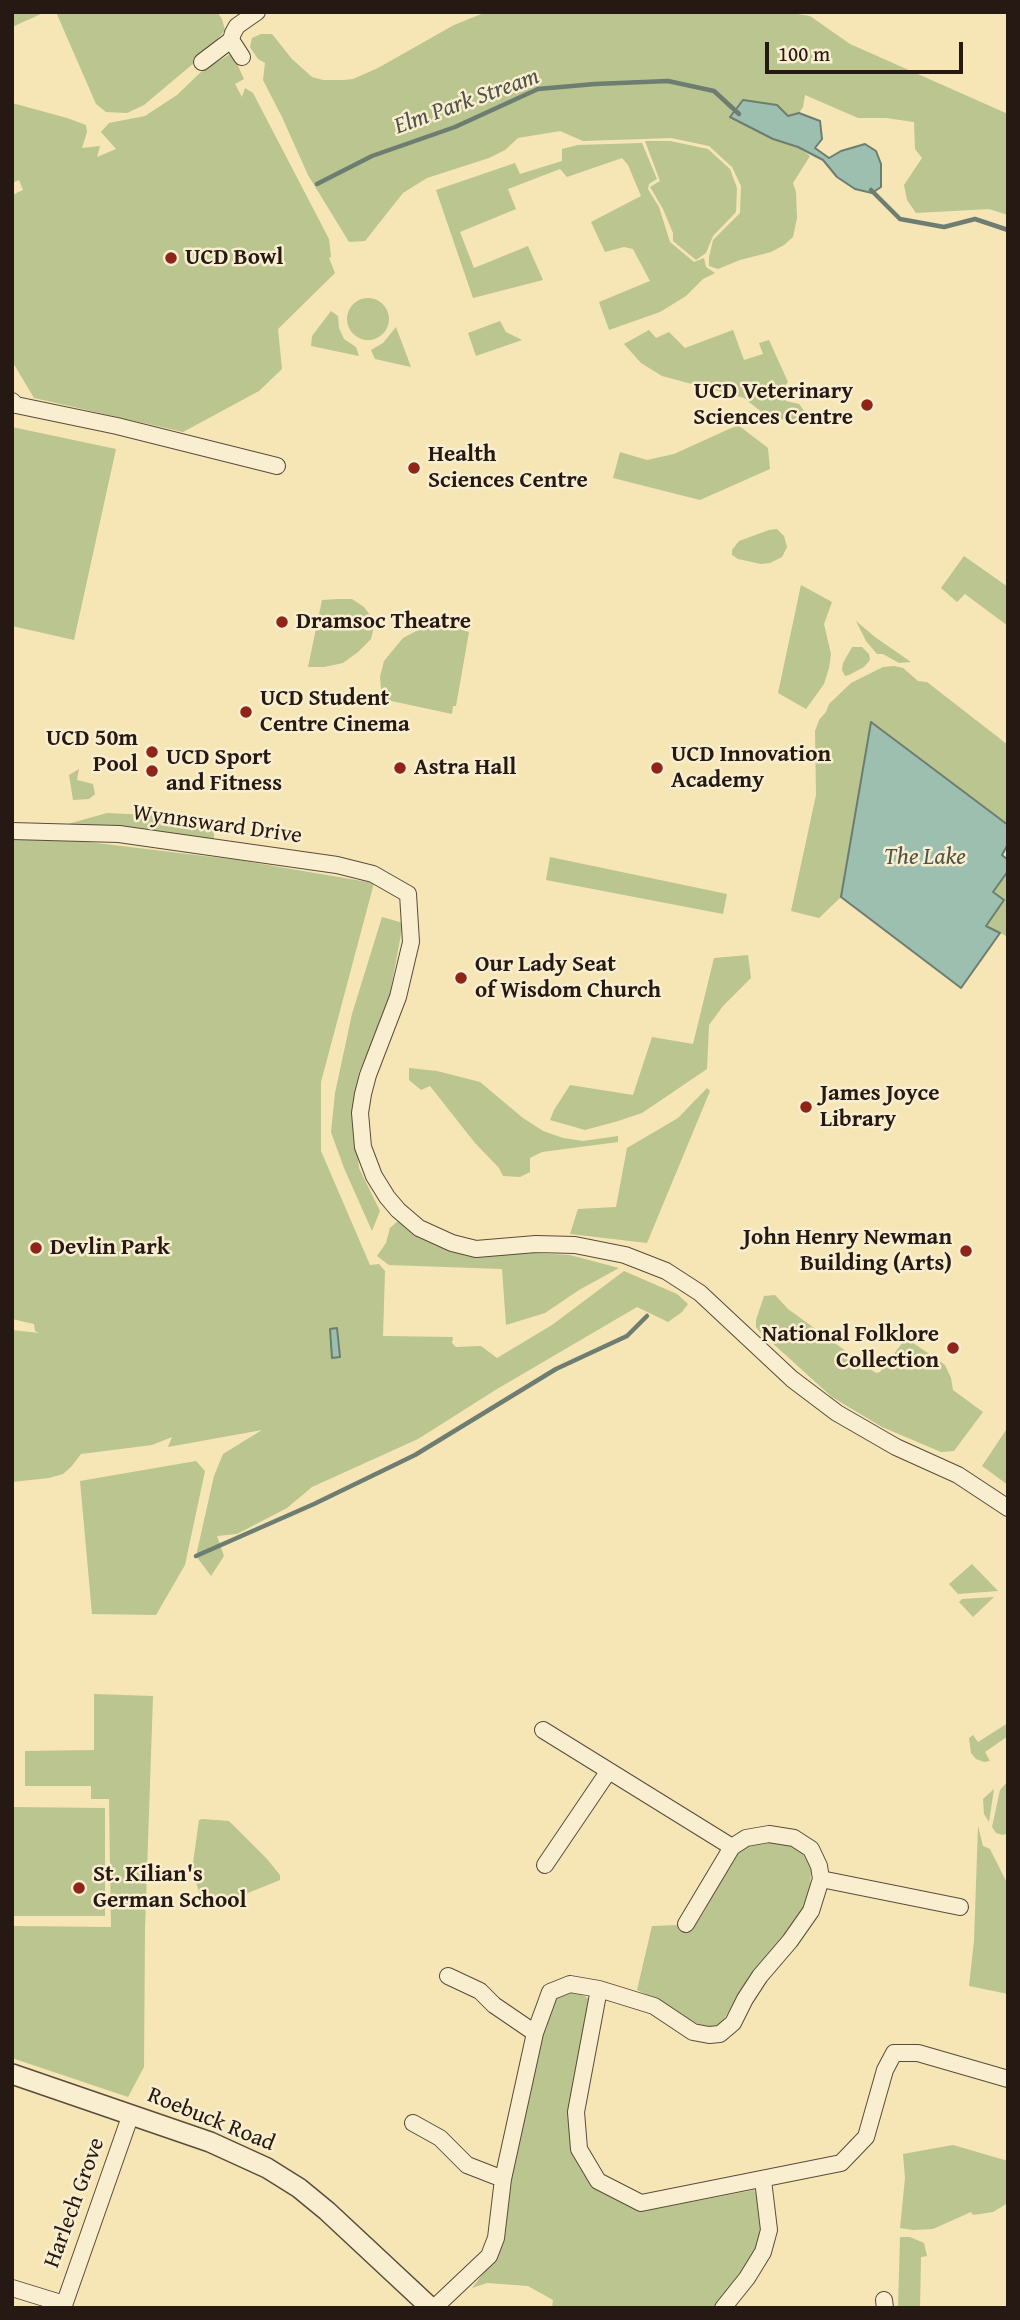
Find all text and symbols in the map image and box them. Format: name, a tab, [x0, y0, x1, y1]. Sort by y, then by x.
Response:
scale bar	[768, 28, 966, 72]
text: 100 m	[778, 38, 830, 69]
water label: Elm Park Stream	[391, 62, 543, 142]
place label: UCD Bowl	[185, 244, 283, 272]
marker: UCD Bowl	[163, 250, 179, 266]
place label: UCD Veterinary Sciences Centre	[693, 378, 853, 432]
marker: UCD Veterinary Sciences Centre	[859, 397, 875, 413]
place label: Health Sciences Centre	[428, 441, 588, 495]
marker: Health Sciences Centre	[406, 460, 422, 476]
place label: Dramsoc Theatre	[296, 608, 471, 636]
marker: Dramsoc Theatre	[274, 614, 290, 630]
place label: UCD Student Centre Cinema	[260, 685, 410, 739]
marker: UCD Student Centre Cinema	[238, 704, 254, 720]
place label: UCD 50m Pool	[46, 725, 138, 779]
place label: UCD Innovation Academy	[671, 741, 831, 795]
marker: UCD 50m Pool	[144, 744, 160, 760]
place label: UCD Sport and Fitness	[166, 744, 282, 798]
place label: Astra Hall	[414, 754, 516, 782]
marker: Astra Hall	[392, 760, 408, 776]
marker: UCD Innovation Academy	[649, 760, 665, 776]
marker: UCD Sport and Fitness	[144, 763, 160, 779]
street label: Wynnsward Drive	[130, 799, 304, 851]
water label: The Lake	[884, 844, 966, 872]
place label: Our Lady Seat of Wisdom Church	[475, 951, 661, 1005]
marker: Our Lady Seat of Wisdom Church	[453, 970, 469, 986]
place label: James Joyce Library	[820, 1080, 940, 1134]
marker: James Joyce Library	[798, 1099, 814, 1115]
place label: John Henry Newman Building (Arts)	[743, 1224, 952, 1278]
place label: Devlin Park	[50, 1234, 170, 1262]
marker: Devlin Park	[28, 1240, 44, 1256]
marker: John Henry Newman Building (Arts)	[958, 1243, 974, 1259]
place label: National Folklore Collection	[762, 1321, 939, 1375]
marker: National Folklore Collection	[945, 1340, 961, 1356]
place label: St. Kilian's German School	[93, 1861, 247, 1915]
marker: St. Kilian's German School	[71, 1880, 87, 1896]
street label: Roebuck Road	[143, 2082, 279, 2158]
street label: Harlech Grove	[39, 2134, 111, 2272]

